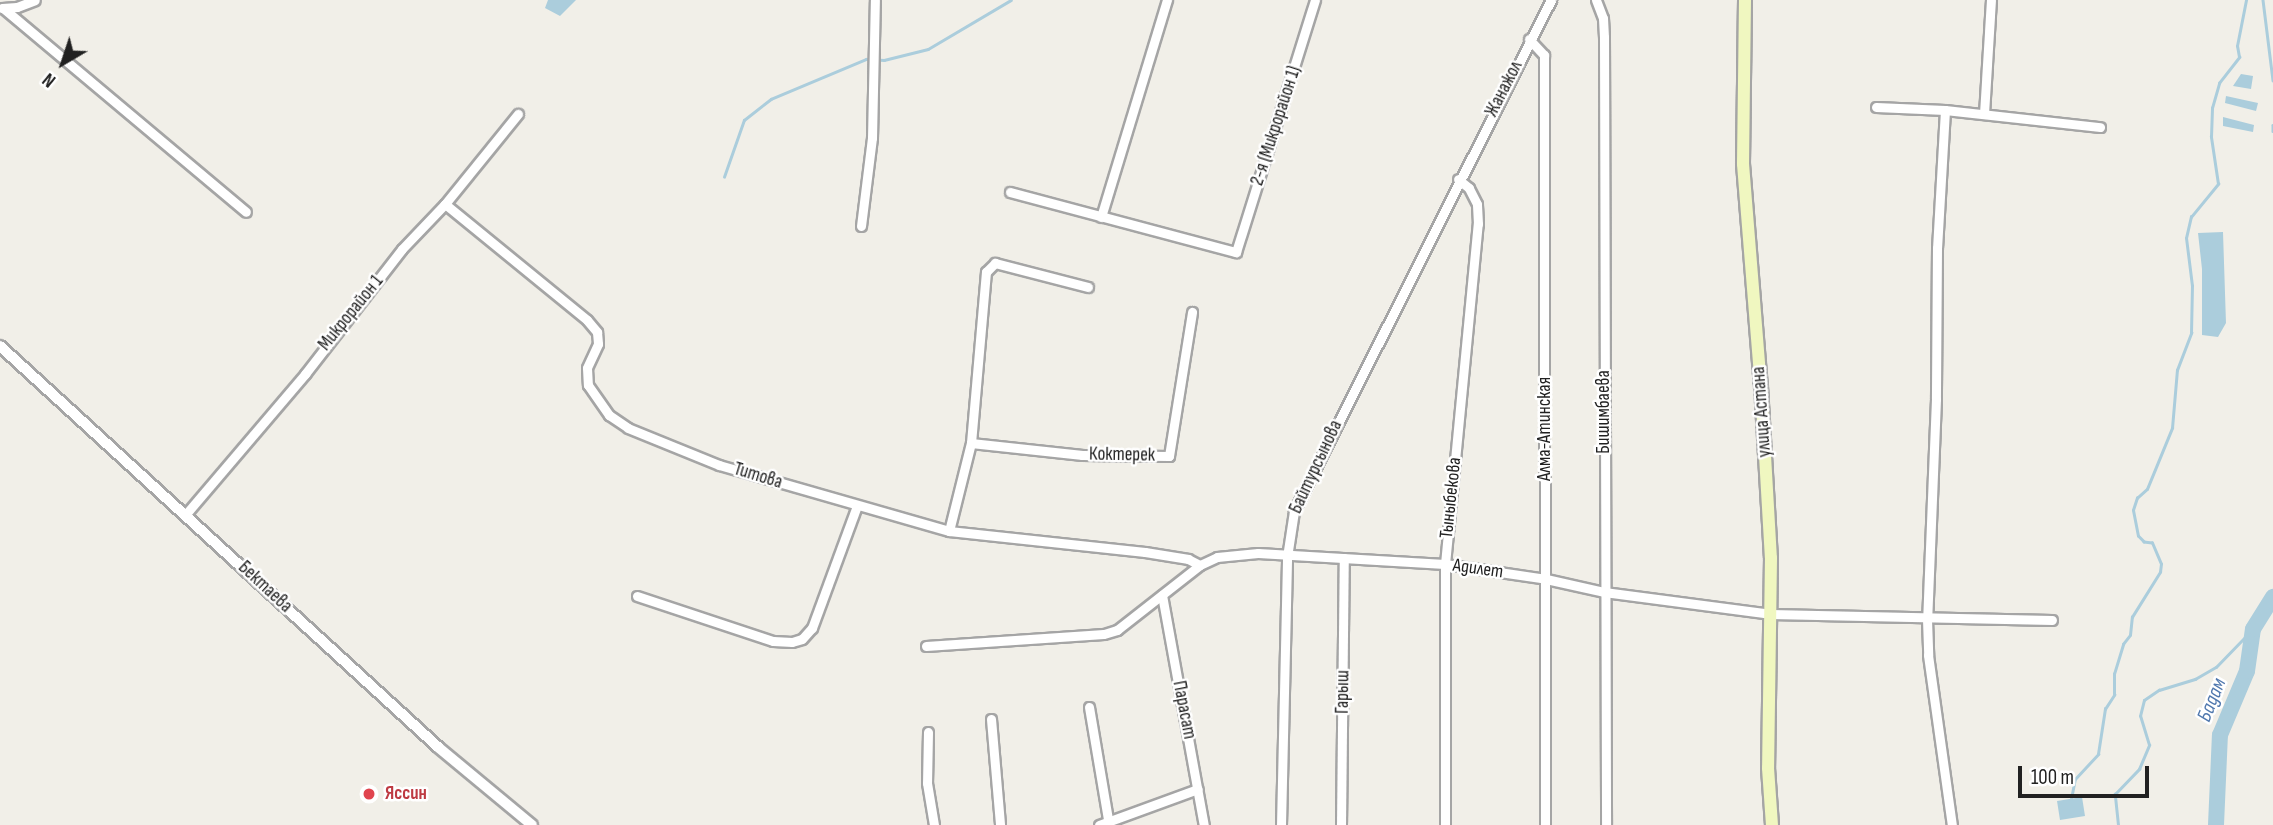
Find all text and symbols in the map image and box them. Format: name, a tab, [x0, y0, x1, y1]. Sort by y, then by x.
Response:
north arrow	[28, 28, 98, 98]
street label: Жанажол	[1480, 57, 1528, 121]
street label: 2-я (Микрорайон 1)	[1246, 63, 1306, 189]
text: N	[38, 68, 61, 92]
street label: Микрорайон 1	[314, 271, 388, 355]
street label: улица Астана	[1747, 366, 1777, 458]
street label: Бишимбаева	[1593, 370, 1615, 454]
street label: Алма-Атинская	[1534, 377, 1556, 481]
street label: Байтурсынова	[1284, 417, 1348, 517]
street label: Коктерек	[1089, 443, 1155, 467]
street label: Тыныбекова	[1435, 456, 1467, 540]
street label: Титова	[731, 458, 785, 494]
street label: Адилет	[1451, 554, 1505, 584]
street label: Бектаева	[233, 556, 297, 618]
street label: Гарыш	[1331, 670, 1355, 714]
water label: Бадам	[2192, 675, 2232, 725]
street label: Парасат	[1167, 679, 1201, 741]
scale bar	[2021, 752, 2152, 796]
text: 100 m	[2031, 765, 2074, 790]
place label: Яссин	[385, 783, 427, 805]
marker: Яссин	[359, 784, 379, 804]

